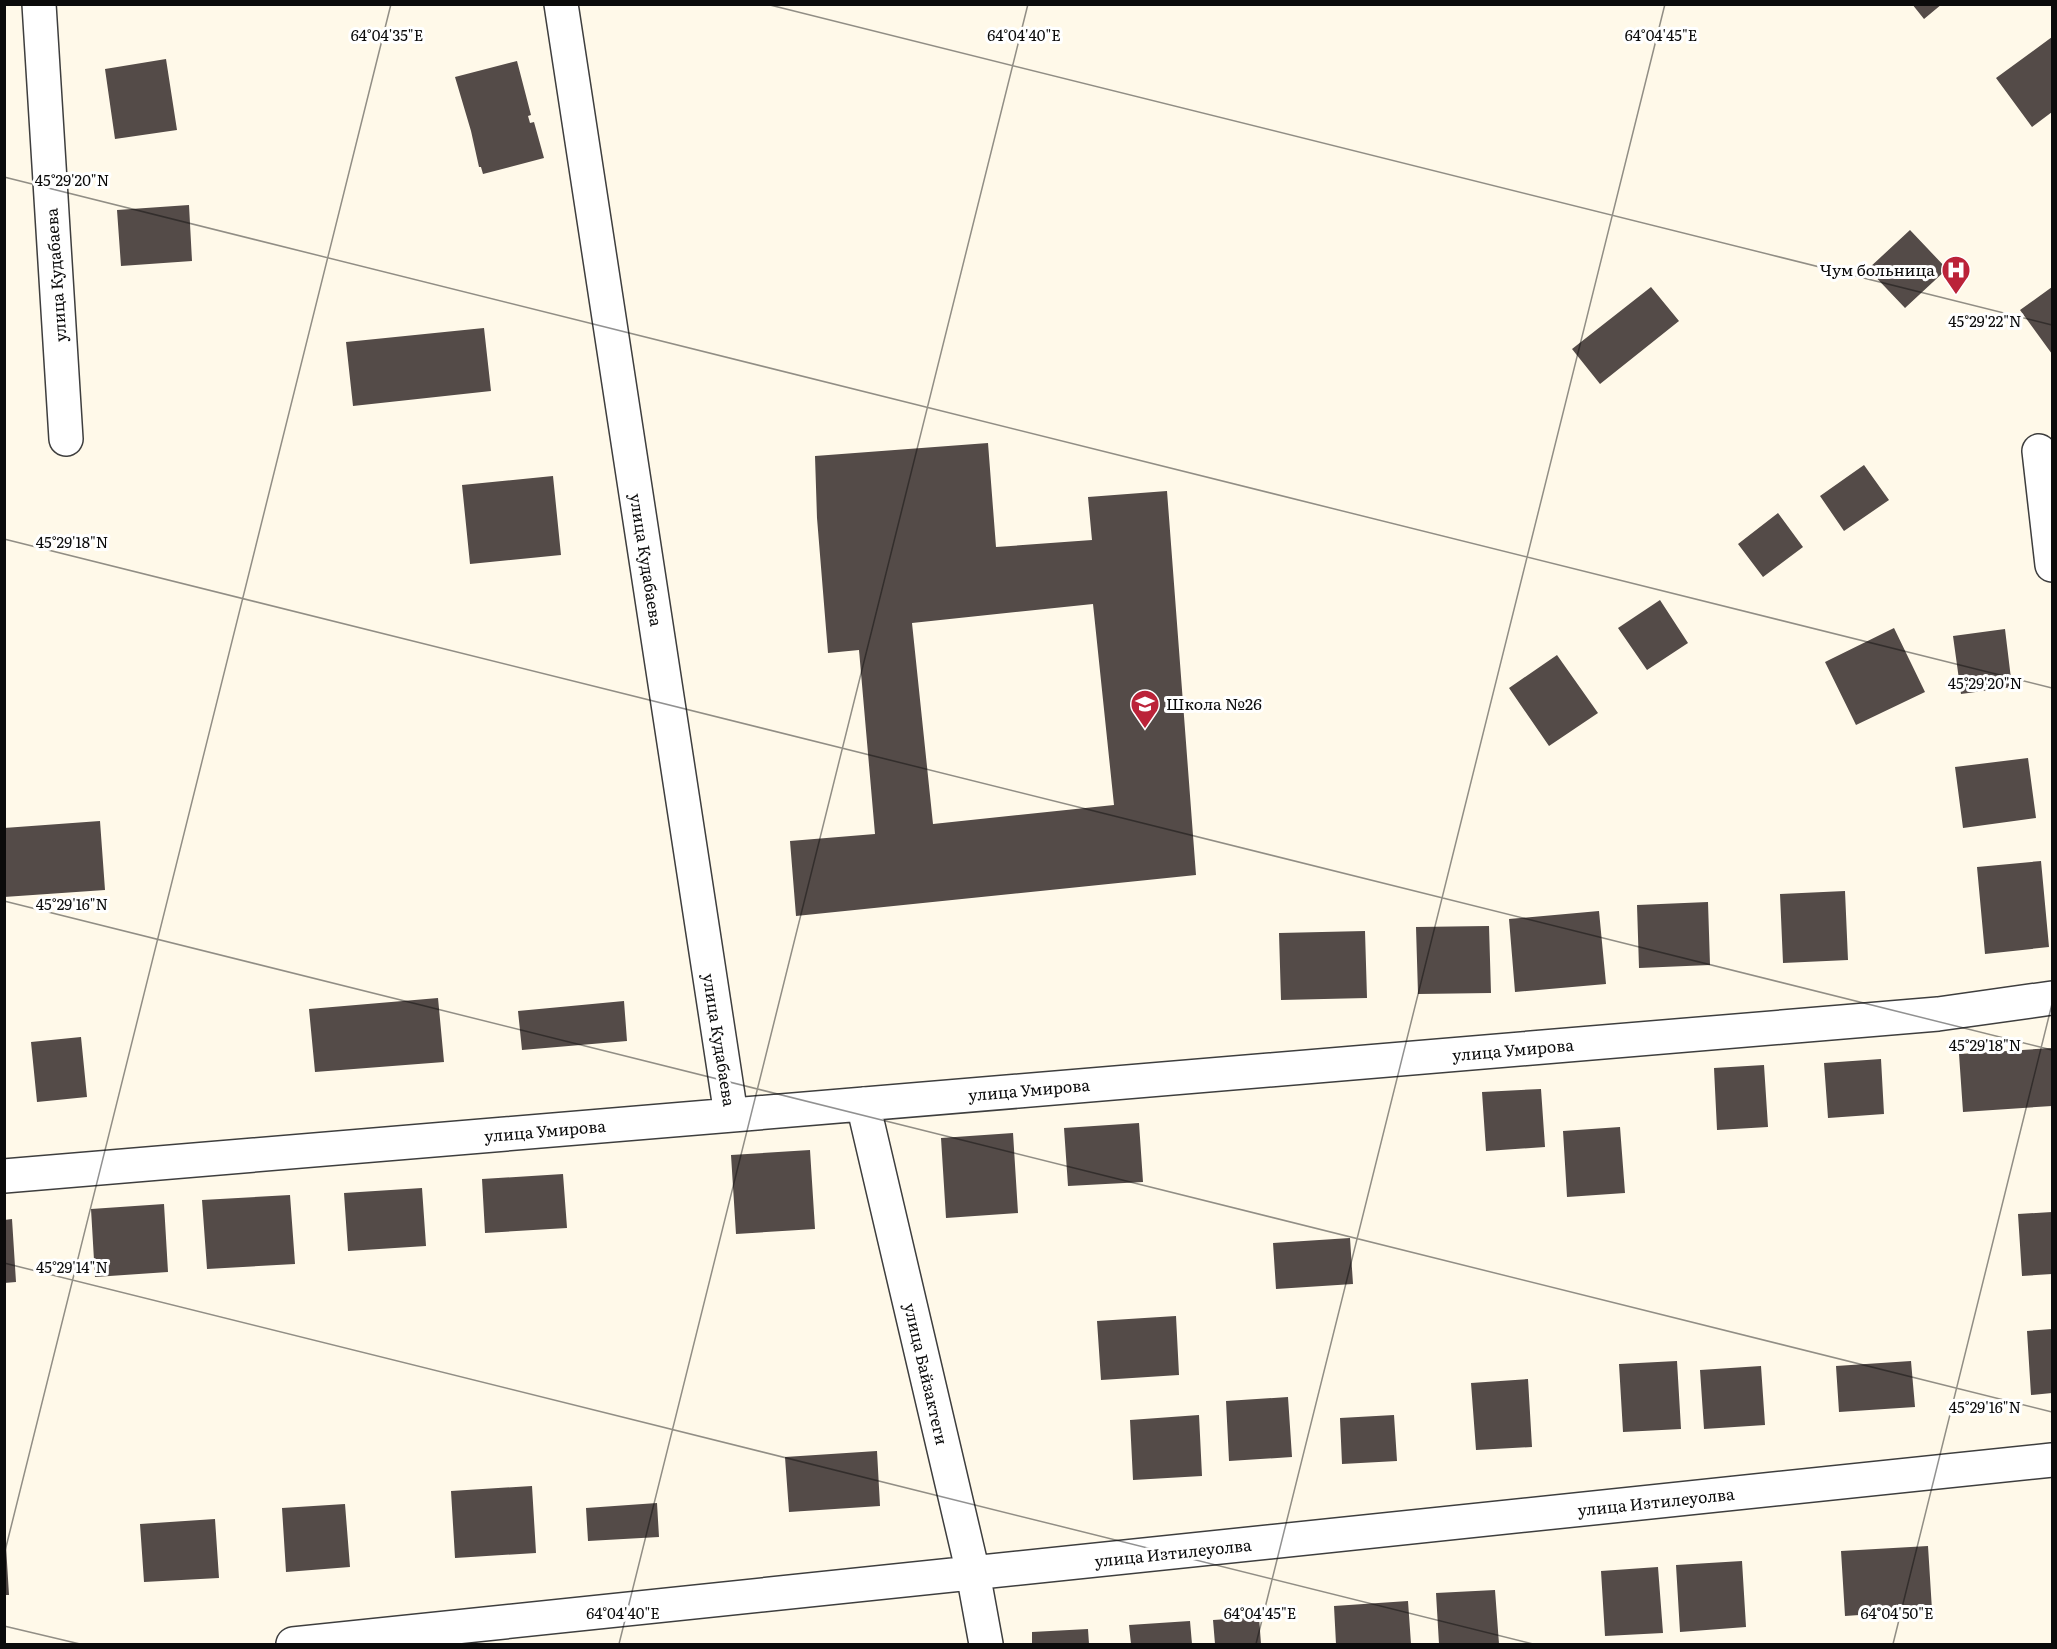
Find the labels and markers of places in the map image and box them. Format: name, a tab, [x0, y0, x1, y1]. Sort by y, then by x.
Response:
hospital icon: Чум больница	[1940, 254, 1972, 296]
place label: Чум больница	[1820, 257, 1935, 281]
school or university icon: Школа №26	[1129, 688, 1161, 730]
place label: Школа №26	[1166, 691, 1262, 715]

